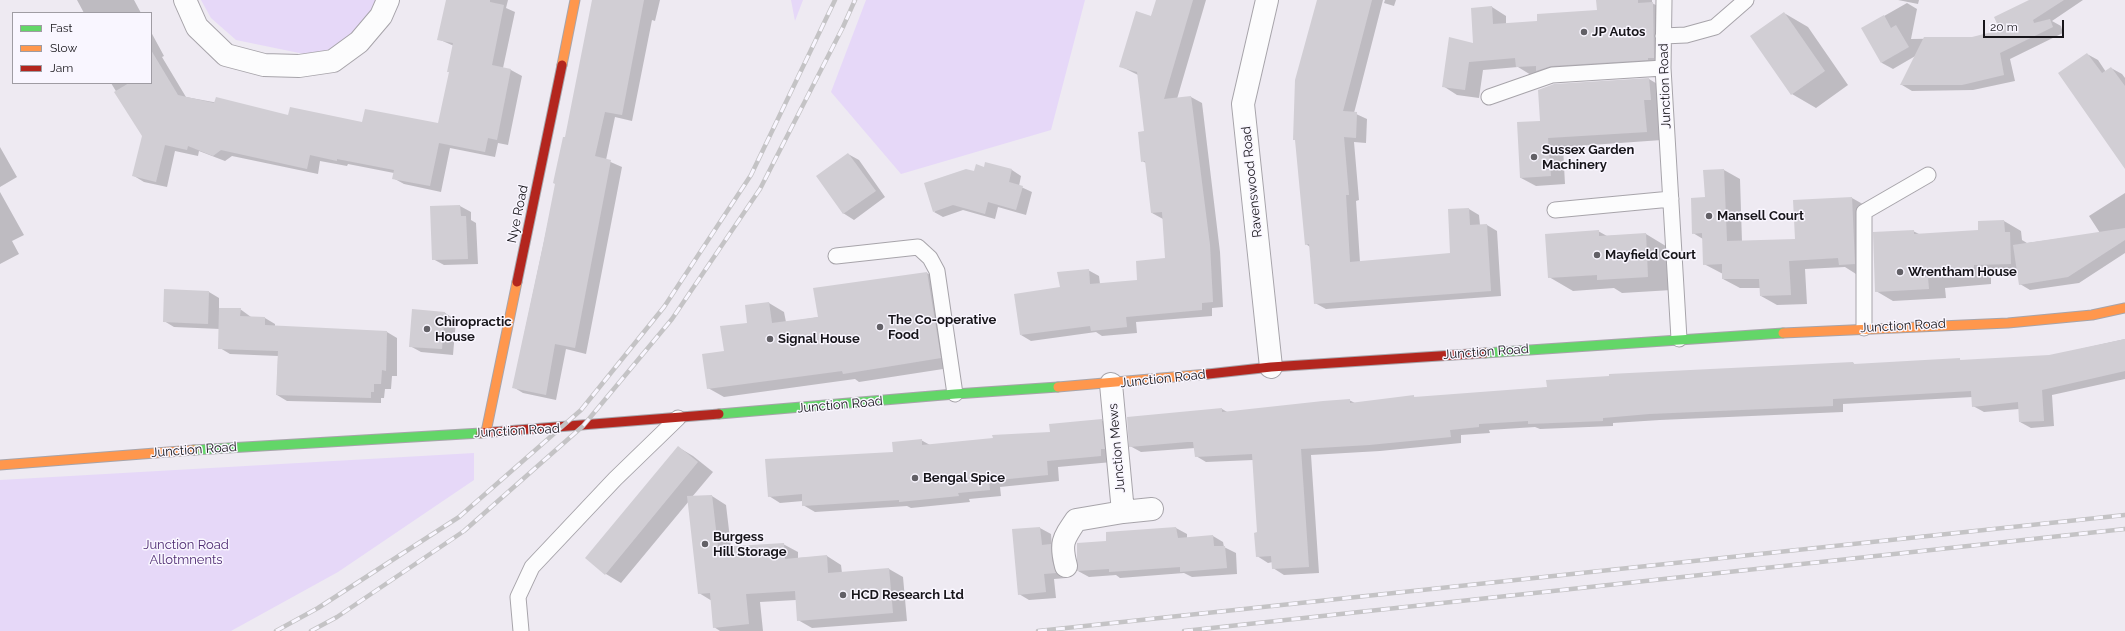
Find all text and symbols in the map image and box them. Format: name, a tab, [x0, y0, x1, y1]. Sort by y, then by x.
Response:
legend	[12, 12, 152, 84]
scale bar	[1985, 12, 2066, 38]
text: 20 m	[1990, 20, 2018, 34]
text: Fast	[50, 21, 73, 35]
place label: JP Autos	[1592, 24, 1645, 40]
marker: JP Autos	[1579, 27, 1589, 37]
text: Slow	[50, 41, 77, 55]
street label: Junction Road	[1656, 43, 1674, 129]
text: Jam	[50, 61, 73, 75]
street label: Ravenswood Road	[1238, 126, 1266, 238]
place label: Sussex Garden Machinery	[1542, 142, 1634, 173]
marker: Sussex Garden Machinery	[1529, 152, 1539, 162]
street label: Nye Road	[504, 184, 532, 244]
place label: Mansell Court	[1717, 208, 1804, 224]
marker: Mansell Court	[1704, 211, 1714, 221]
place label: Mayfield Court	[1605, 247, 1696, 263]
marker: Mayfield Court	[1592, 250, 1602, 260]
place label: Wrentham House	[1908, 264, 2017, 280]
marker: Wrentham House	[1895, 267, 1905, 277]
place label: The Co-operative Food	[888, 312, 996, 343]
place label: Chiropractic House	[435, 314, 512, 345]
street label: Junction Road	[1860, 316, 1946, 336]
marker: The Co-operative Food	[875, 322, 885, 332]
marker: Chiropractic House	[422, 324, 432, 334]
place label: Signal House	[778, 331, 860, 347]
marker: Signal House	[765, 334, 775, 344]
street label: Junction Road	[1443, 341, 1529, 363]
street label: Junction Road	[1120, 367, 1206, 391]
street label: Junction Road	[797, 393, 883, 417]
street label: Junction Mews	[1105, 403, 1129, 493]
street label: Junction Road	[474, 421, 560, 441]
street label: Junction Road	[151, 439, 237, 461]
place label: Bengal Spice	[923, 470, 1005, 486]
marker: Bengal Spice	[910, 473, 920, 483]
place label: Burgess Hill Storage	[713, 529, 786, 560]
park label: Junction Road Allotmnents	[143, 537, 229, 568]
marker: Burgess Hill Storage	[700, 539, 710, 549]
place label: HCD Research Ltd	[851, 587, 964, 603]
marker: HCD Research Ltd	[838, 590, 848, 600]

